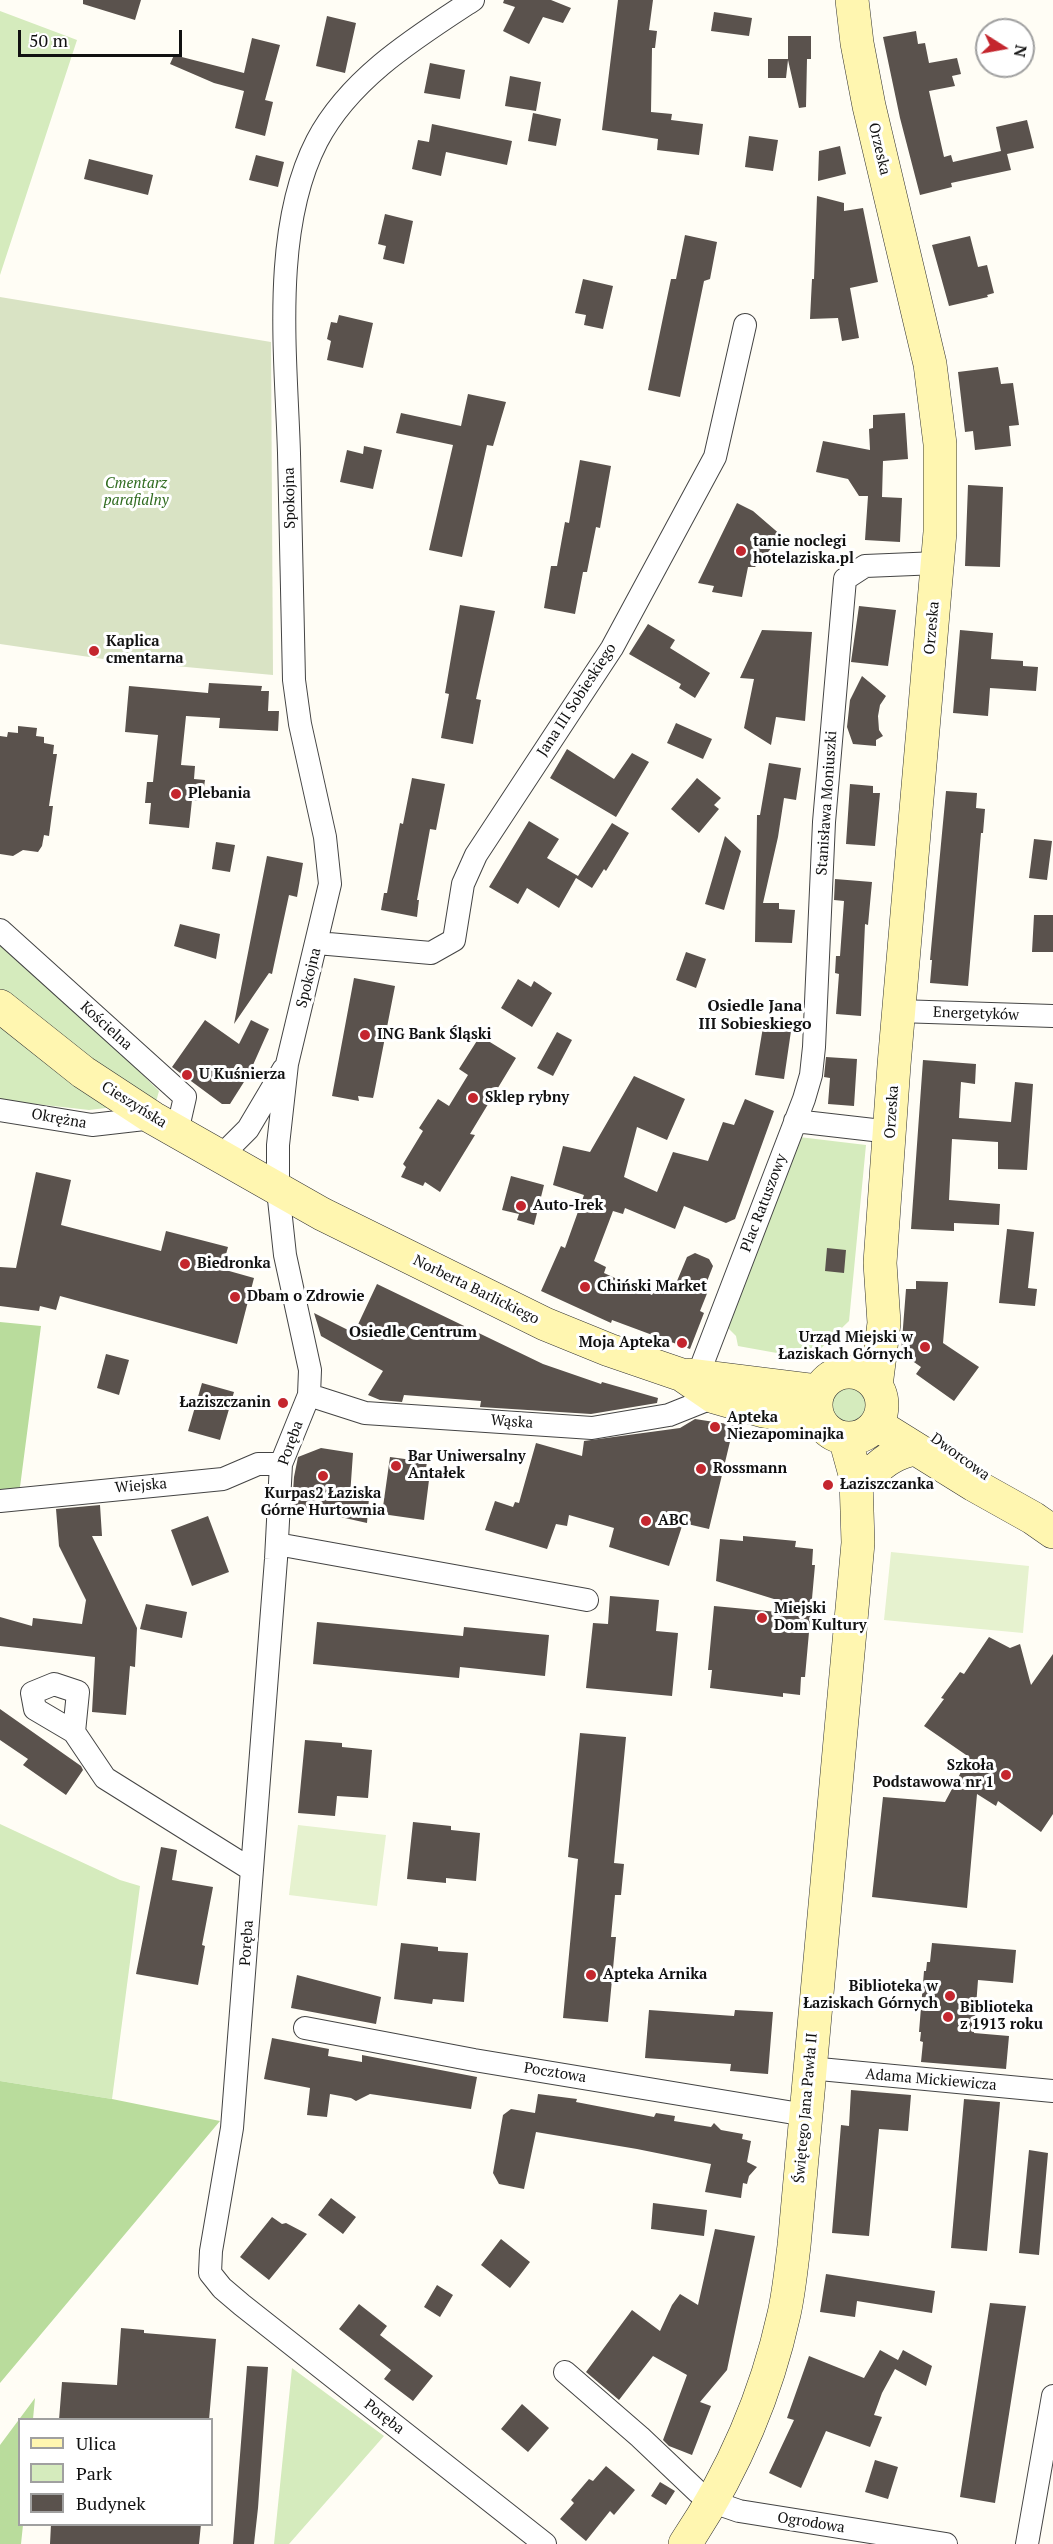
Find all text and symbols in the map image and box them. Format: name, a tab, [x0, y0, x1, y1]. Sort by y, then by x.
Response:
scale bar	[21, 18, 184, 56]
north arrow	[975, 18, 1035, 78]
text: 50 m	[29, 28, 68, 52]
text: N	[1009, 43, 1033, 59]
street label: Orzeska	[864, 121, 894, 177]
street label: Spokojna	[280, 467, 300, 529]
park label: Cmentarz parafialny	[103, 475, 169, 510]
place label: tanie noclegi hotelaziska.pl	[753, 533, 854, 568]
marker: tanie noclegi hotelaziska.pl	[734, 544, 748, 558]
street label: Orzeska	[921, 601, 943, 655]
place label: Kaplica cmentarna	[106, 633, 184, 668]
street label: Jana III Sobieskiego	[534, 640, 620, 760]
marker: Kaplica cmentarna	[87, 644, 101, 658]
street label: Stanisława Moniuszki	[813, 730, 841, 876]
place label: Plebania	[188, 785, 251, 803]
marker: Plebania	[169, 787, 183, 801]
street label: Spokojna	[293, 946, 325, 1010]
district label: Osiedle Jana III Sobieskiego	[699, 996, 811, 1034]
street label: Kościelna	[76, 998, 136, 1054]
street label: Energetyków	[933, 1004, 1019, 1024]
place label: ING Bank Śląski	[377, 1026, 491, 1044]
marker: ING Bank Śląski	[358, 1028, 372, 1042]
place label: U Kuśnierza	[199, 1066, 286, 1084]
marker: U Kuśnierza	[180, 1068, 194, 1082]
street label: Cieszyńska	[98, 1078, 170, 1132]
street label: Orzeska	[881, 1085, 903, 1139]
place label: Sklep rybny	[485, 1089, 569, 1107]
marker: Sklep rybny	[466, 1091, 480, 1105]
street label: Okrężna	[30, 1105, 88, 1133]
street label: Plac Ratuszowy	[737, 1151, 791, 1255]
place label: Auto-Irek	[533, 1197, 603, 1215]
marker: Auto-Irek	[514, 1199, 528, 1213]
street label: Norberta Barlickiego	[410, 1252, 542, 1328]
place label: Biedronka	[197, 1255, 271, 1273]
marker: Biedronka	[178, 1257, 192, 1271]
place label: Chiński Market	[597, 1278, 707, 1296]
marker: Chiński Market	[578, 1280, 592, 1294]
place label: Dbam o Zdrowie	[247, 1288, 365, 1306]
marker: Dbam o Zdrowie	[228, 1290, 242, 1304]
district label: Osiedle Centrum	[349, 1322, 477, 1342]
place label: Urząd Miejski w Łaziskach Górnych	[778, 1329, 913, 1364]
place label: Moja Apteka	[579, 1334, 670, 1352]
marker: Moja Apteka	[675, 1336, 689, 1350]
marker: Urząd Miejski w Łaziskach Górnych	[918, 1340, 932, 1354]
place label: Łaziszczanin	[179, 1394, 271, 1412]
marker: Łaziszczanin	[276, 1396, 290, 1410]
place label: Apteka Niezapominajka	[727, 1409, 844, 1444]
street label: Wąska	[490, 1412, 534, 1432]
street label: Poręba	[275, 1418, 307, 1468]
marker: Apteka Niezapominajka	[708, 1420, 722, 1434]
street label: Dworcowa	[927, 1430, 993, 1484]
place label: Bar Uniwersalny Antałek	[408, 1448, 526, 1483]
marker: Bar Uniwersalny Antałek	[389, 1459, 403, 1473]
place label: Rossmann	[713, 1460, 787, 1478]
marker: Rossmann	[694, 1462, 708, 1476]
marker: Kurpas2 Łaziska Górne Hurtownia	[316, 1469, 330, 1483]
street label: Wiejska	[114, 1475, 168, 1497]
place label: Łaziszczanka	[840, 1476, 934, 1494]
marker: Łaziszczanka	[821, 1478, 835, 1492]
place label: Kurpas2 Łaziska Górne Hurtownia	[261, 1485, 385, 1520]
place label: ABC	[658, 1512, 688, 1530]
marker: ABC	[639, 1514, 653, 1528]
place label: Miejski Dom Kultury	[774, 1600, 867, 1635]
marker: Miejski Dom Kultury	[755, 1611, 769, 1625]
place label: Szkoła Podstawowa nr 1	[873, 1757, 994, 1792]
marker: Szkoła Podstawowa nr 1	[999, 1768, 1013, 1782]
street label: Poręba	[236, 1920, 258, 1966]
place label: Apteka Arnika	[603, 1966, 707, 1984]
marker: Apteka Arnika	[584, 1968, 598, 1982]
place label: Biblioteka w Łaziskach Górnych	[803, 1978, 938, 2013]
marker: Biblioteka w Łaziskach Górnych	[943, 1989, 957, 2003]
place label: Biblioteka z 1913 roku	[960, 1999, 1043, 2034]
marker: Biblioteka z 1913 roku	[941, 2010, 955, 2024]
street label: Świętego Jana Pawła II	[790, 2032, 822, 2184]
street label: Pocztowa	[522, 2059, 588, 2087]
street label: Adama Mickiewicza	[865, 2065, 997, 2095]
street label: Poręba	[360, 2396, 408, 2438]
legend	[18, 2418, 213, 2526]
text: Ulica	[76, 2431, 116, 2455]
text: Park	[76, 2461, 112, 2485]
text: Budynek	[76, 2491, 146, 2515]
street label: Ogrodowa	[776, 2509, 846, 2537]

